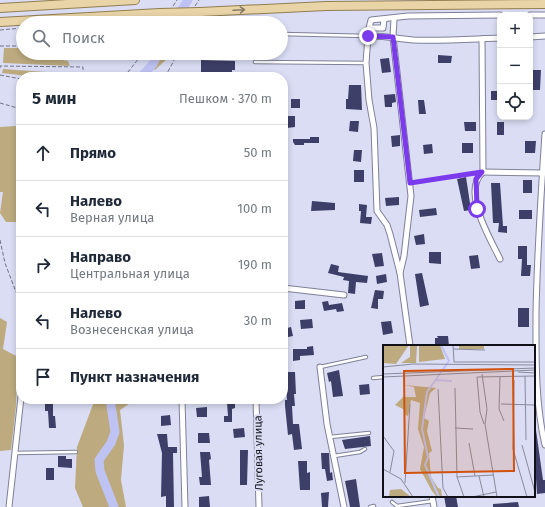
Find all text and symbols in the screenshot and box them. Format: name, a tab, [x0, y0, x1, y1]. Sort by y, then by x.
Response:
one-way arrow	[232, 6, 245, 13]
map controls	[497, 12, 533, 120]
button: +	[497, 12, 533, 48]
search box	[16, 16, 288, 60]
icon: search	[30, 27, 52, 49]
route end	[359, 27, 377, 45]
text: Поиск	[62, 29, 105, 47]
button: −	[497, 48, 533, 84]
button: locate	[497, 84, 533, 120]
text: 5 мин	[32, 88, 77, 109]
text: Пешком · 370 m	[179, 91, 272, 106]
icon: ahead	[32, 142, 54, 164]
text: Прямо	[70, 144, 116, 162]
text: 50 m	[244, 145, 272, 160]
text: Налево	[70, 192, 122, 210]
icon: left	[32, 198, 54, 220]
route start	[468, 200, 486, 218]
text: 100 m	[237, 201, 272, 216]
text: Верная улица	[70, 210, 154, 225]
text: Направо	[70, 248, 131, 266]
icon: right	[32, 254, 54, 276]
text: 190 m	[238, 257, 272, 272]
text: Центральная улица	[70, 266, 190, 281]
text: Налево	[70, 304, 122, 322]
icon: left	[32, 310, 54, 332]
text: 30 m	[244, 313, 272, 328]
text: Вознесенская улица	[70, 322, 194, 337]
inset map	[383, 345, 535, 497]
icon: arrive	[32, 366, 54, 388]
text: Пункт назначения	[70, 368, 199, 386]
street label: Луговая улица	[251, 415, 266, 491]

